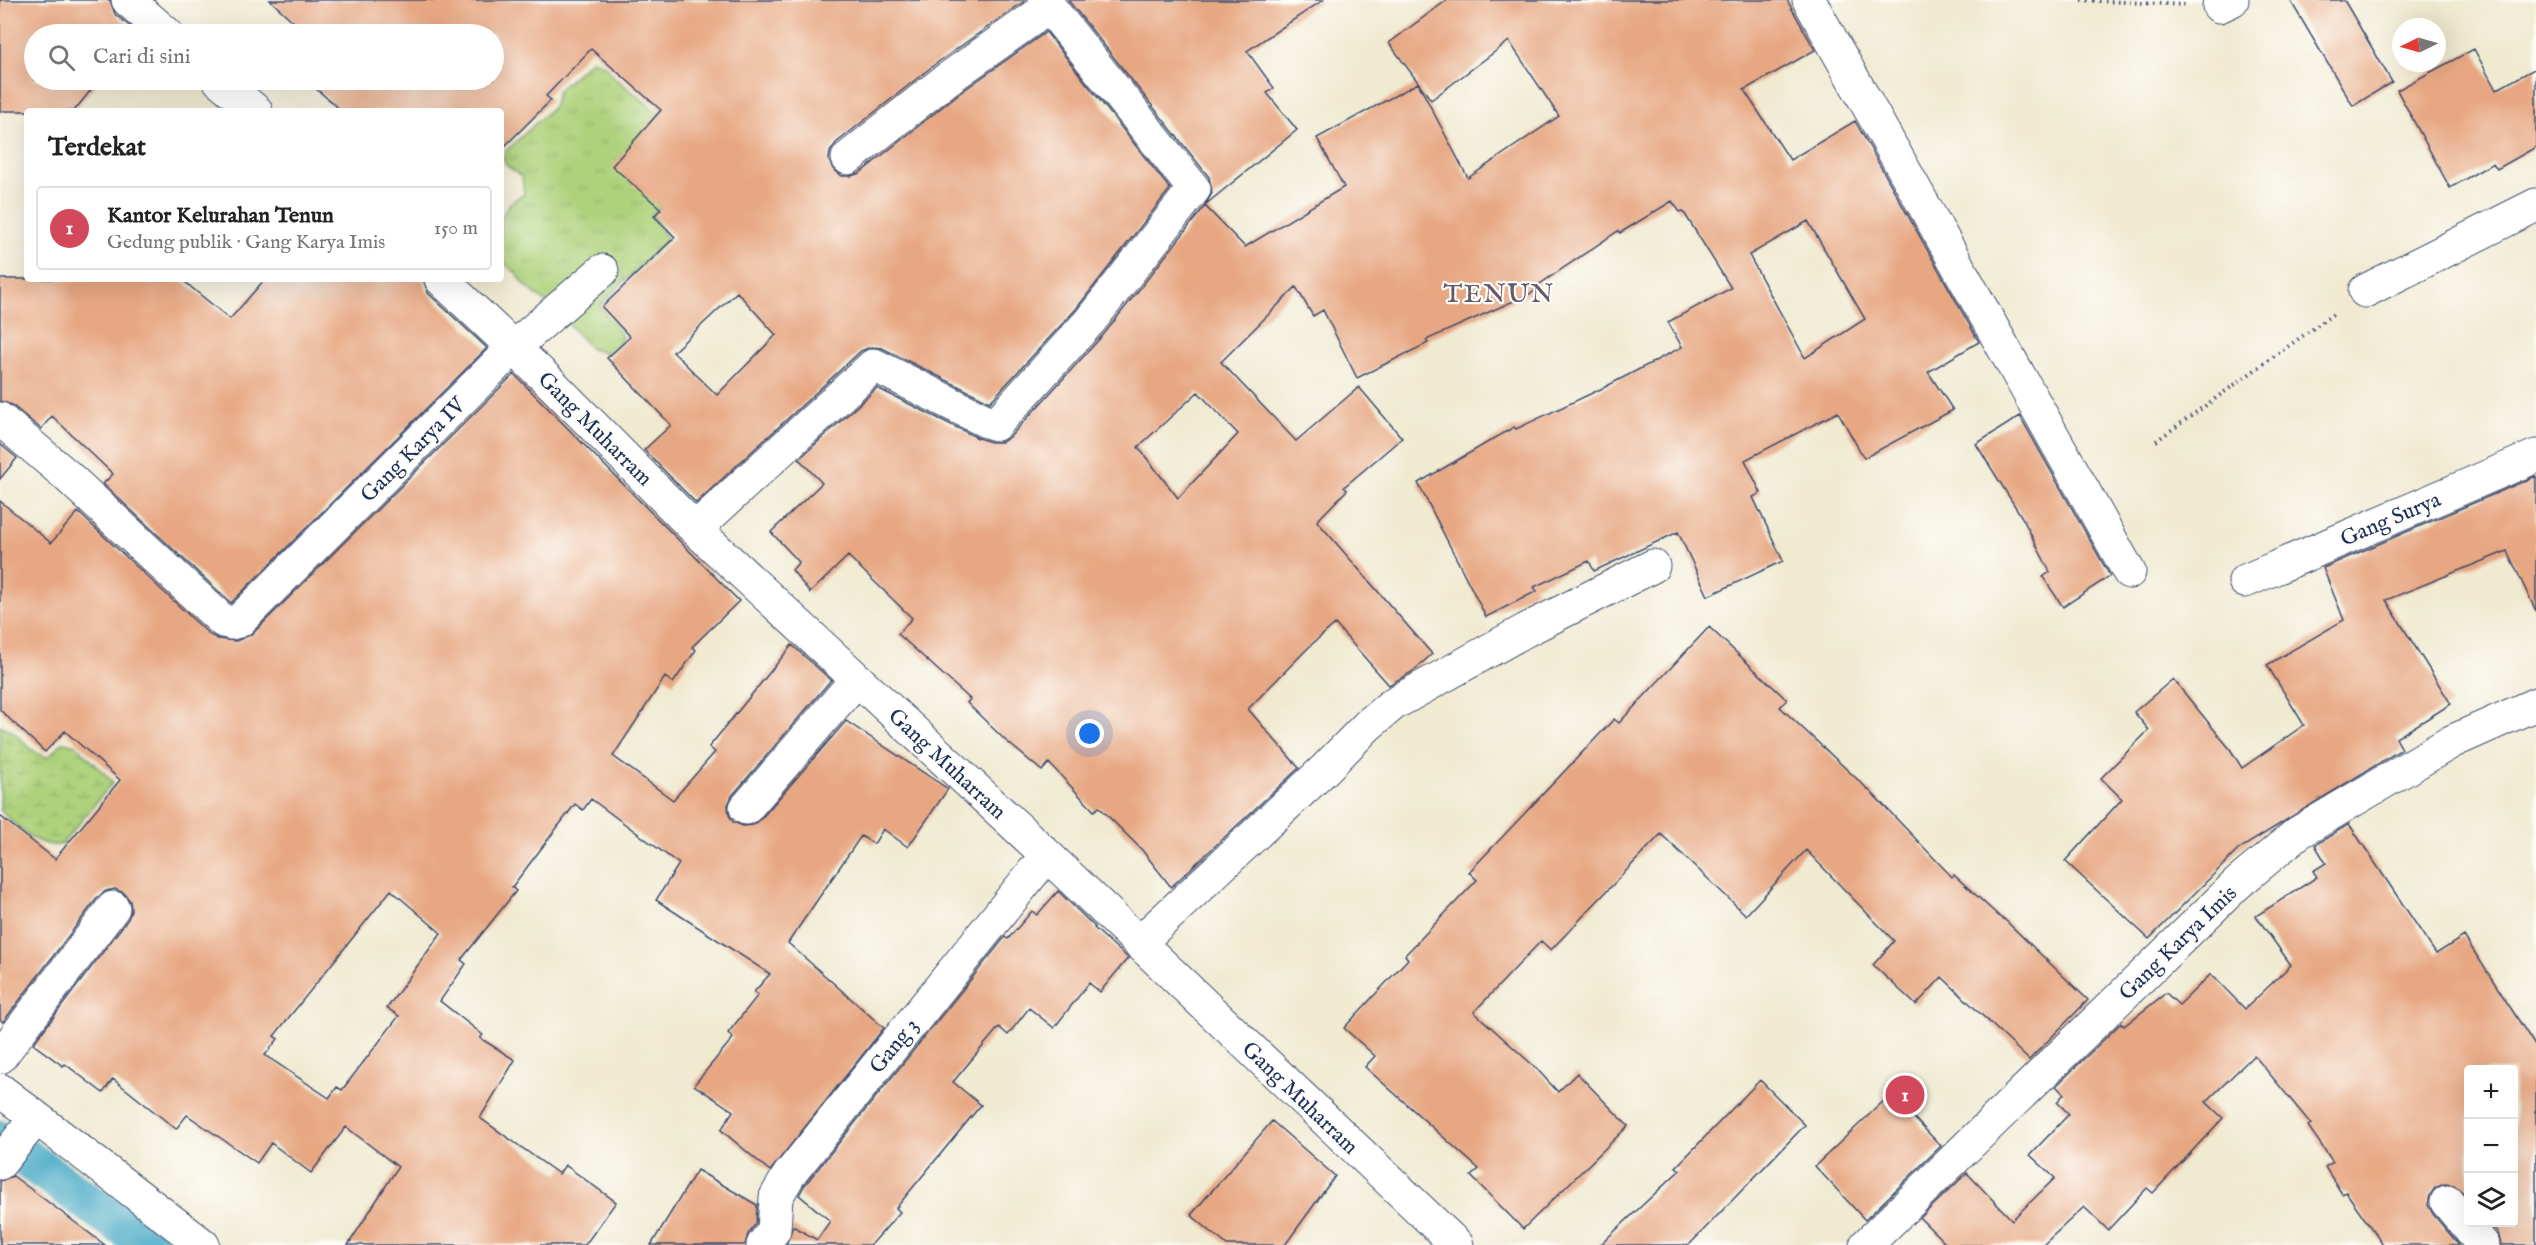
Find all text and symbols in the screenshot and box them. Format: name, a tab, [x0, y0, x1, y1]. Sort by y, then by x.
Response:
north arrow	[2392, 18, 2446, 72]
search box	[24, 24, 504, 90]
icon: search	[45, 41, 78, 74]
text: Cari di sini	[93, 43, 191, 71]
text: Terdekat	[48, 131, 146, 164]
text: Kantor Kelurahan Tenun	[107, 202, 334, 230]
text: 1	[66, 216, 73, 241]
text: 150 m	[434, 216, 478, 241]
text: Gedung publik · Gang Karya Imis	[107, 230, 385, 255]
district label: TENUN	[1443, 278, 1555, 311]
street label: Gang Muharram	[531, 366, 658, 493]
street label: Gang Karya IV	[355, 391, 472, 509]
street label: Gang Surya	[2336, 486, 2446, 554]
street label: Gang Muharram	[882, 703, 1011, 826]
your location	[1075, 719, 1104, 748]
street label: Gang Karya Imis	[2113, 880, 2243, 1007]
street label: Gang 3	[864, 1013, 925, 1080]
street label: Gang Muharram	[1236, 1036, 1364, 1161]
map controls	[2464, 1065, 2518, 1227]
button: +	[2464, 1065, 2518, 1119]
pin: 1	[1886, 1072, 1924, 1118]
button: −	[2464, 1119, 2518, 1173]
button: layers	[2464, 1173, 2518, 1227]

